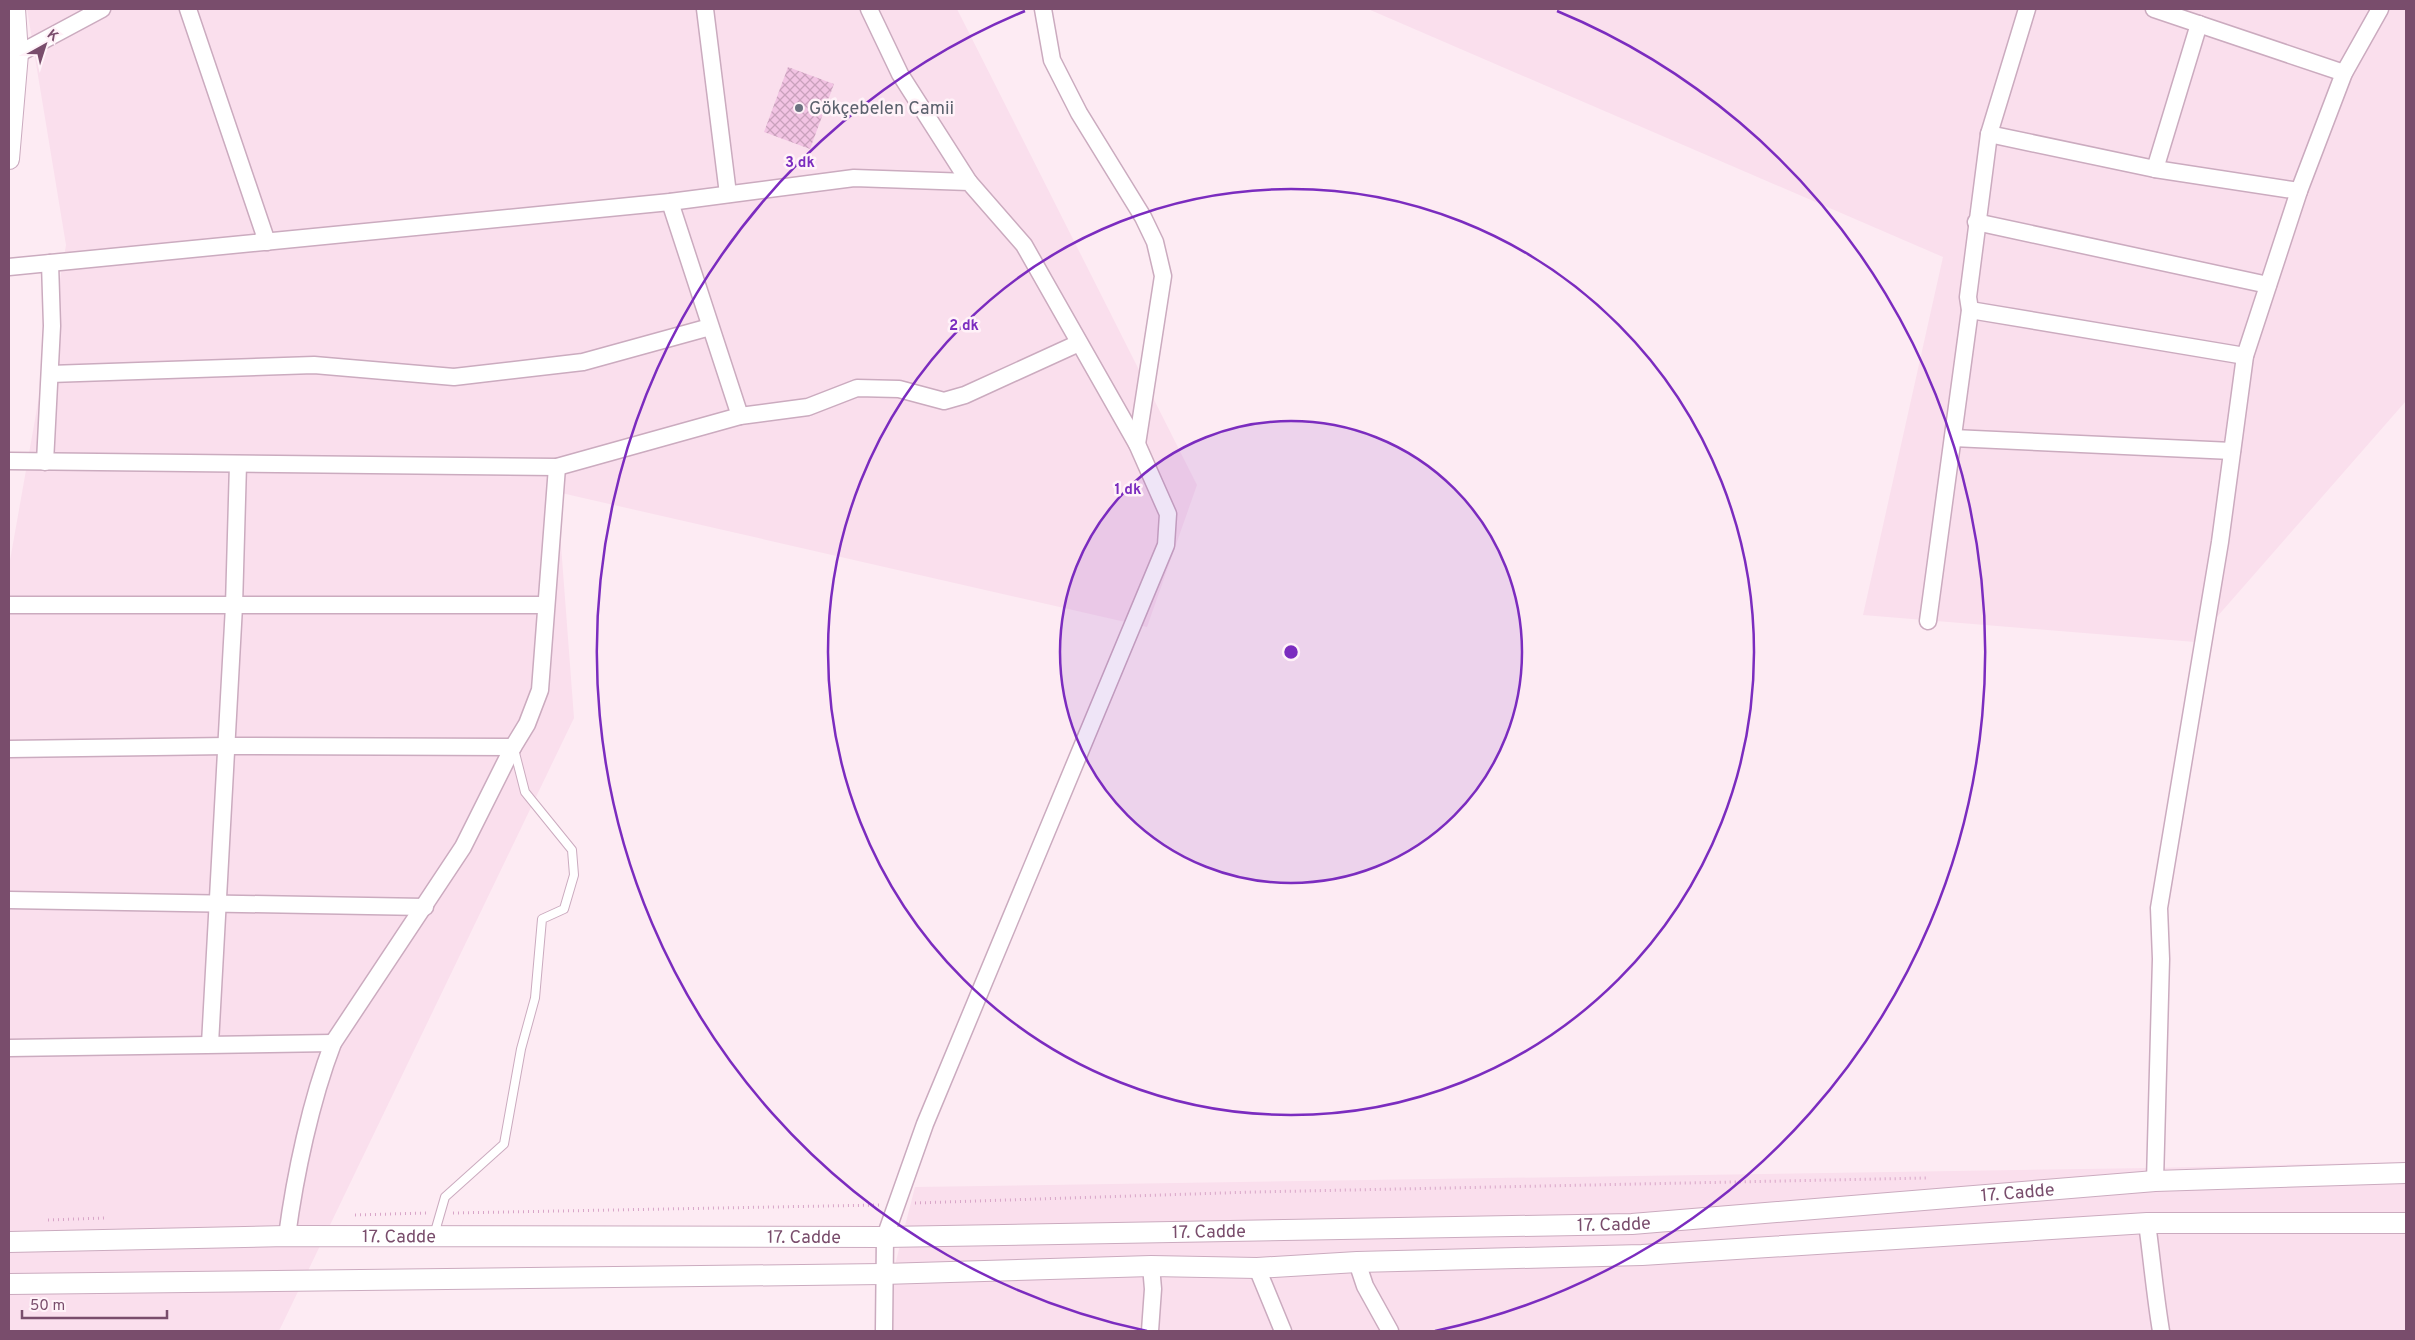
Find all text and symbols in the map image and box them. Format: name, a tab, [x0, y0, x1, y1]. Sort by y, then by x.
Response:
north arrow	[20, 20, 70, 70]
text: K	[43, 26, 62, 46]
place label: Gökçebelen Camii	[809, 98, 954, 121]
marker: Gökçebelen Camii	[793, 102, 805, 114]
text: 3 dk	[785, 154, 815, 173]
text: 2 dk	[949, 317, 979, 336]
text: 1 dk	[1115, 481, 1141, 500]
centre of rings	[1282, 643, 1300, 661]
street label: 17. Cadde	[1980, 1179, 2055, 1208]
street label: 17. Cadde	[1577, 1212, 1652, 1238]
street label: 17. Cadde	[1172, 1221, 1246, 1245]
street label: 17. Cadde	[362, 1226, 436, 1249]
street label: 17. Cadde	[767, 1227, 841, 1250]
scale bar	[22, 1288, 168, 1320]
text: 50 m	[30, 1297, 65, 1316]

